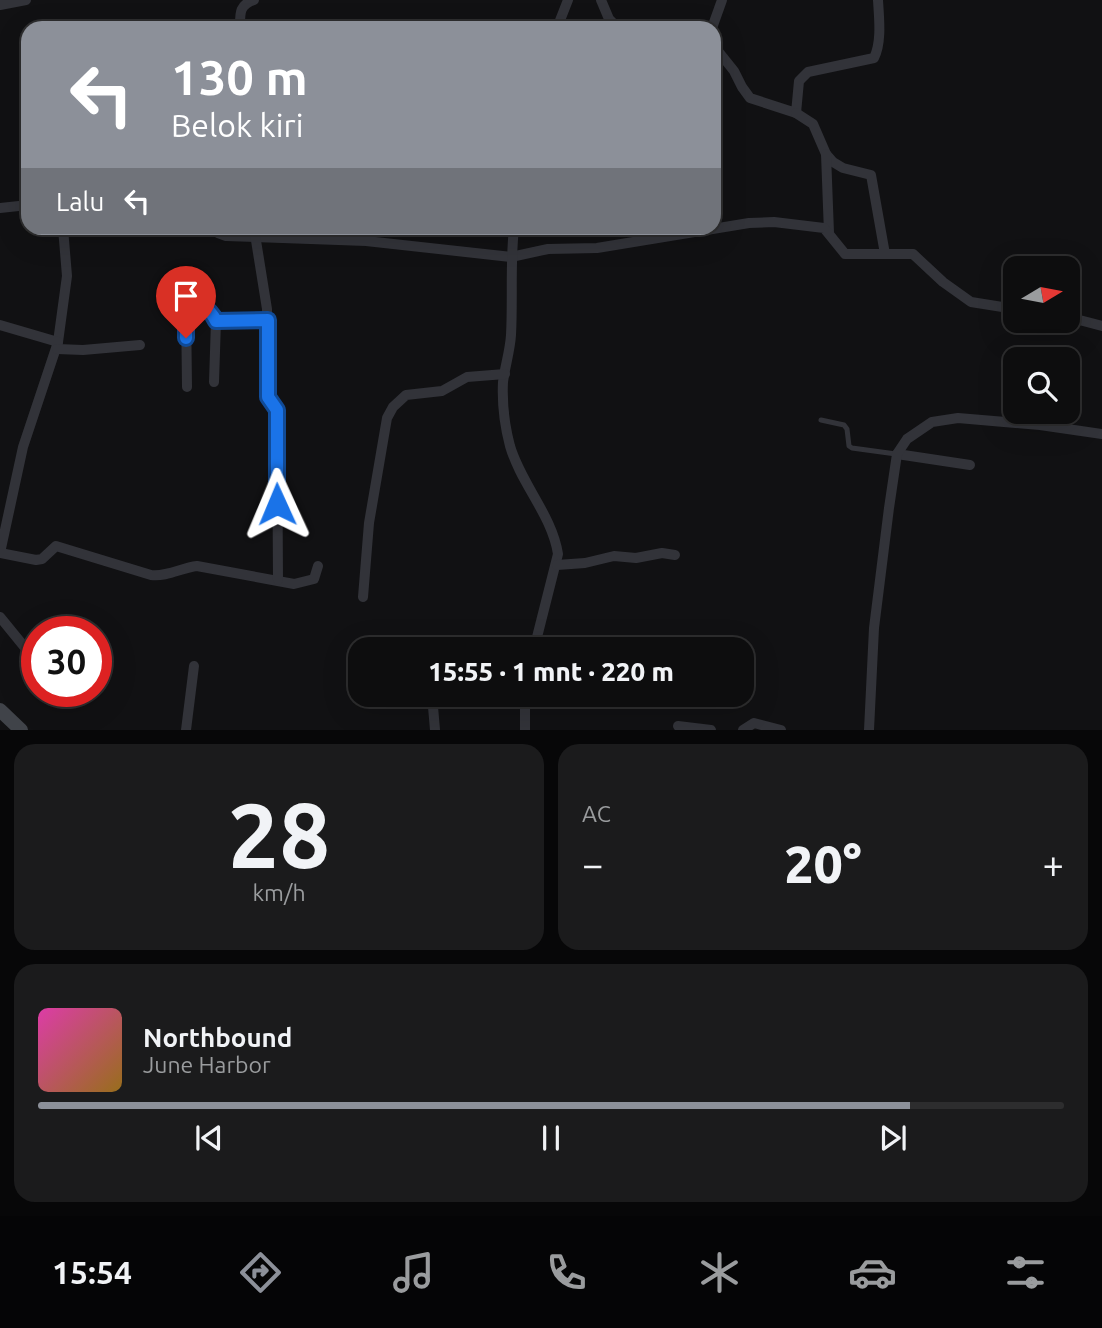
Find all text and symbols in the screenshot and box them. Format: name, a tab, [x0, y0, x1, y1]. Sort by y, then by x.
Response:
icon: left	[56, 49, 147, 140]
text: 130 m	[171, 49, 308, 104]
text: Belok kiri	[171, 107, 303, 143]
icon: left	[118, 182, 156, 220]
text: Lalu	[56, 187, 104, 216]
north arrow	[1003, 256, 1080, 332]
map controls	[1003, 256, 1080, 424]
pin	[156, 266, 216, 338]
icon: arrive	[167, 277, 205, 315]
button: search	[1003, 347, 1080, 424]
position arrow	[240, 467, 314, 541]
speed limit sign: 30	[21, 616, 112, 707]
text: 15:55 · 1 mnt · 220 m	[428, 657, 674, 686]
text: 28	[228, 783, 330, 885]
text: AC	[582, 801, 611, 826]
text: 20°	[784, 835, 862, 893]
text: −	[582, 843, 603, 885]
text: +	[1043, 843, 1064, 885]
text: km/h	[252, 880, 306, 905]
text: Northbound	[143, 1023, 292, 1052]
text: June Harbor	[143, 1052, 271, 1077]
icon: previous	[190, 1119, 228, 1157]
icon: pause	[532, 1119, 570, 1157]
icon: next	[874, 1119, 912, 1157]
icon: directions	[236, 1248, 285, 1297]
icon: music	[389, 1248, 438, 1297]
icon: phone	[542, 1248, 591, 1297]
icon: climate	[695, 1248, 744, 1297]
icon: car	[848, 1248, 897, 1297]
icon: filters	[1001, 1248, 1050, 1297]
text: 15:54	[52, 1254, 132, 1290]

